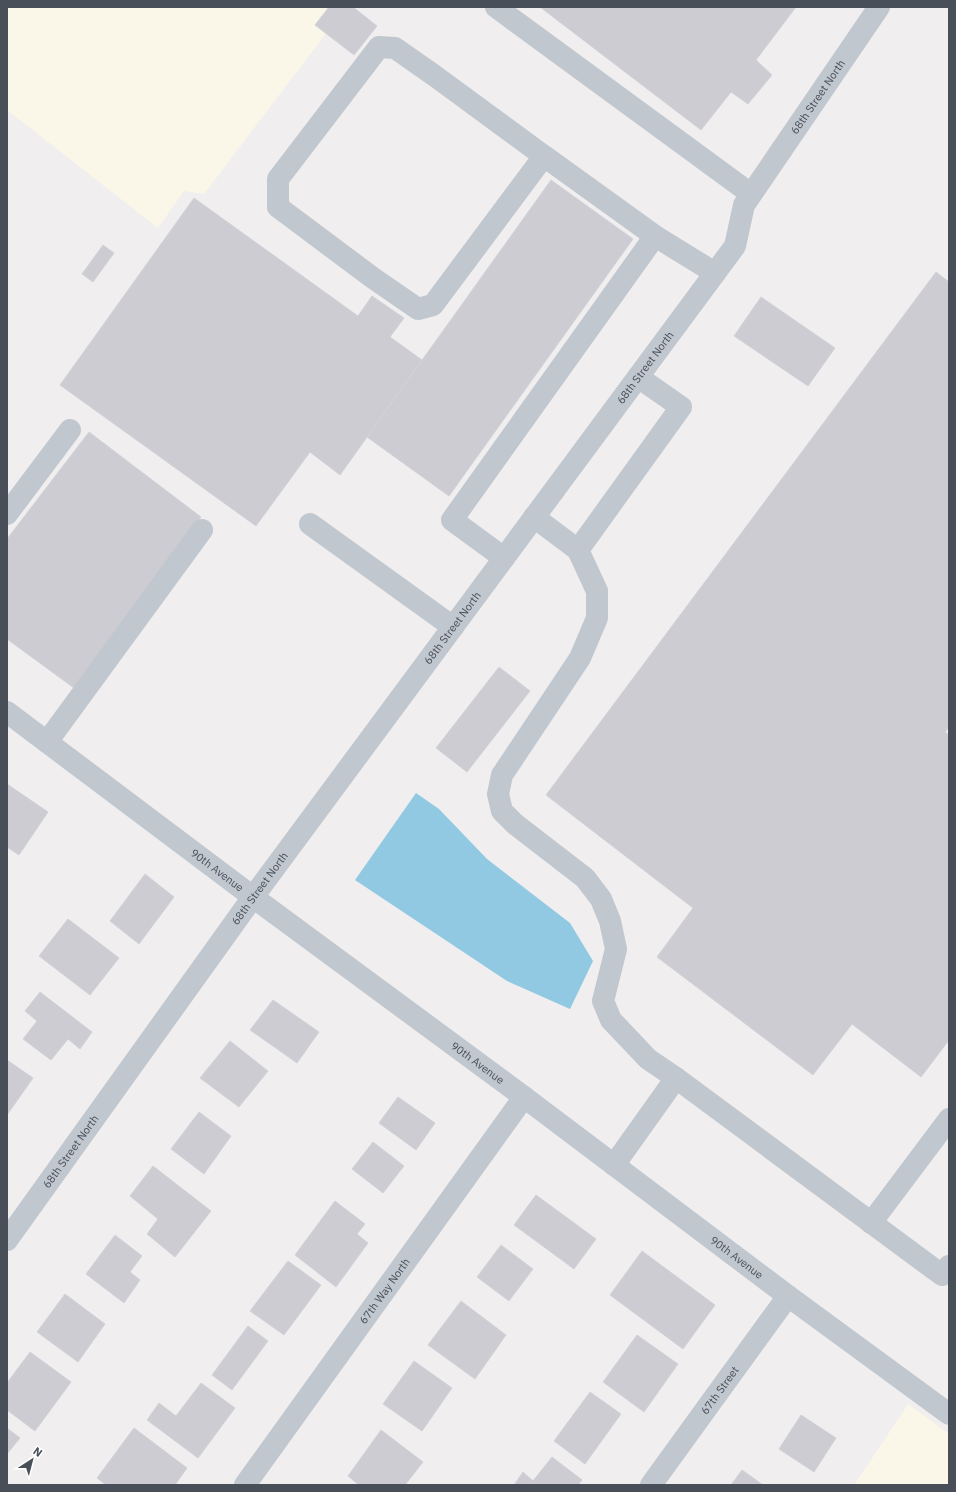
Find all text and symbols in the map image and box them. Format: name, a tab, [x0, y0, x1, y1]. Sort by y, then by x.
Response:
street label: 68th Street North	[787, 57, 848, 137]
street label: 68th Street North	[614, 328, 677, 407]
street label: 68th Street North	[421, 589, 484, 667]
street label: 90th Avenue	[188, 846, 246, 895]
street label: 68th Street North	[228, 849, 291, 928]
street label: 90th Avenue	[448, 1039, 507, 1087]
street label: 68th Street North	[39, 1112, 102, 1191]
street label: 90th Avenue	[707, 1233, 766, 1282]
street label: 67th Way North	[356, 1255, 413, 1327]
street label: 67th Street	[698, 1363, 742, 1417]
north arrow	[12, 1440, 52, 1480]
text: N	[31, 1444, 45, 1460]

